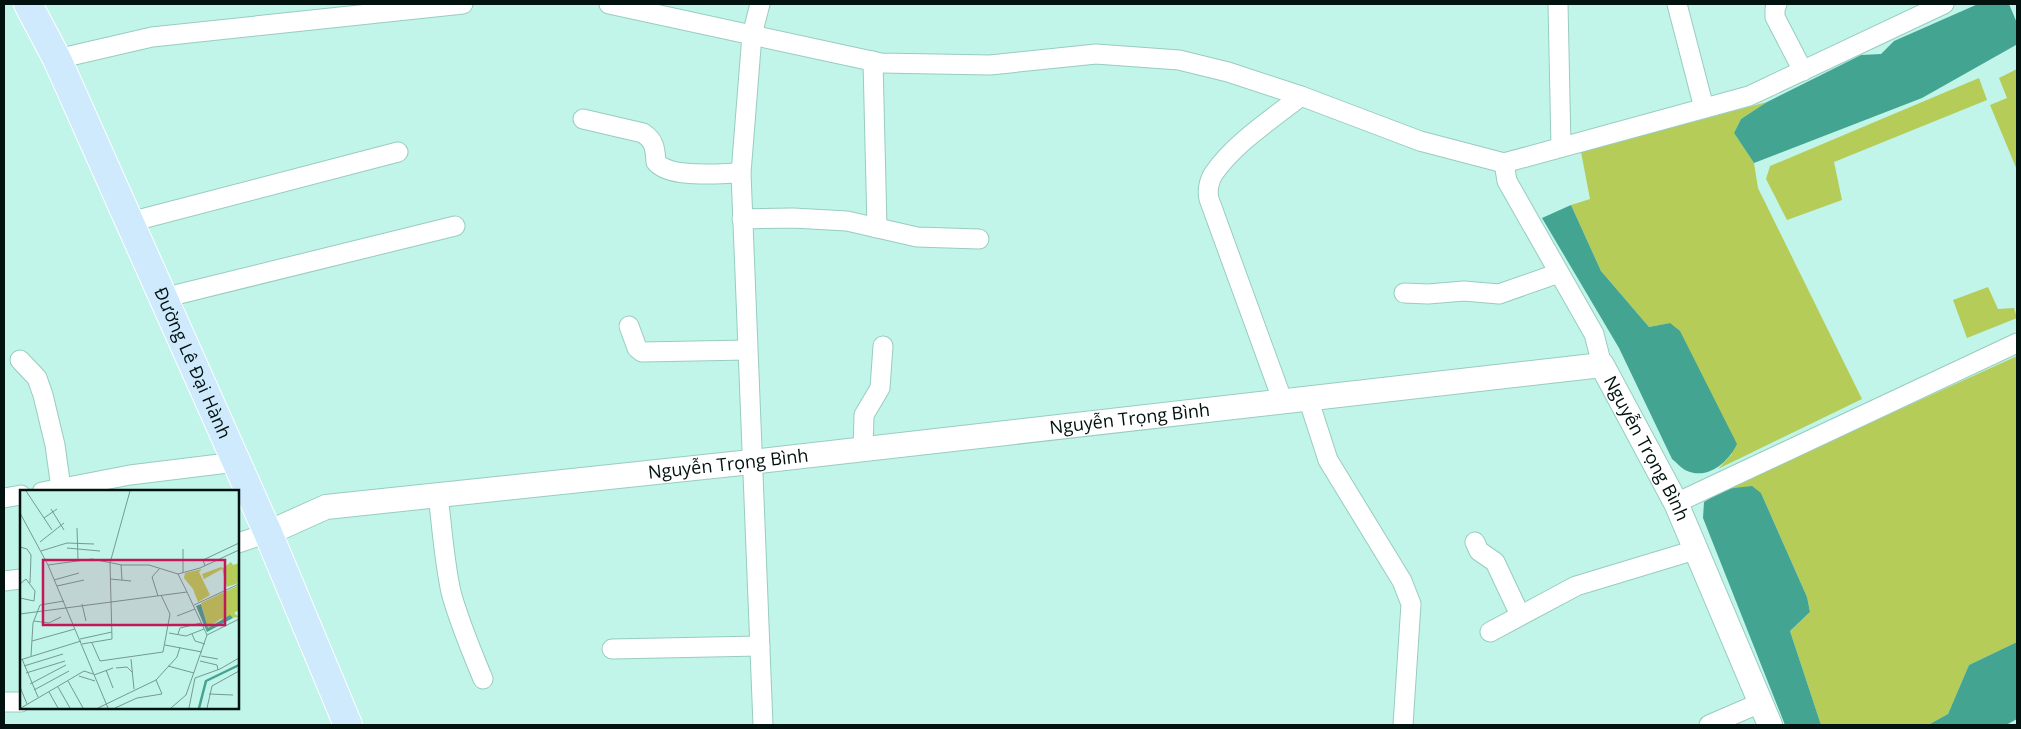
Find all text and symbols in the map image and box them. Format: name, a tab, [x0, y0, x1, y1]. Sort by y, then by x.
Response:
street label: Đường Lê Đại Hành	[149, 283, 237, 442]
street label: Nguyễn Trọng Bình	[1599, 371, 1695, 524]
street label: Nguyễn Trọng Bình	[1048, 397, 1211, 439]
street label: Nguyễn Trọng Bình	[647, 443, 810, 484]
inset map	[20, 490, 239, 709]

